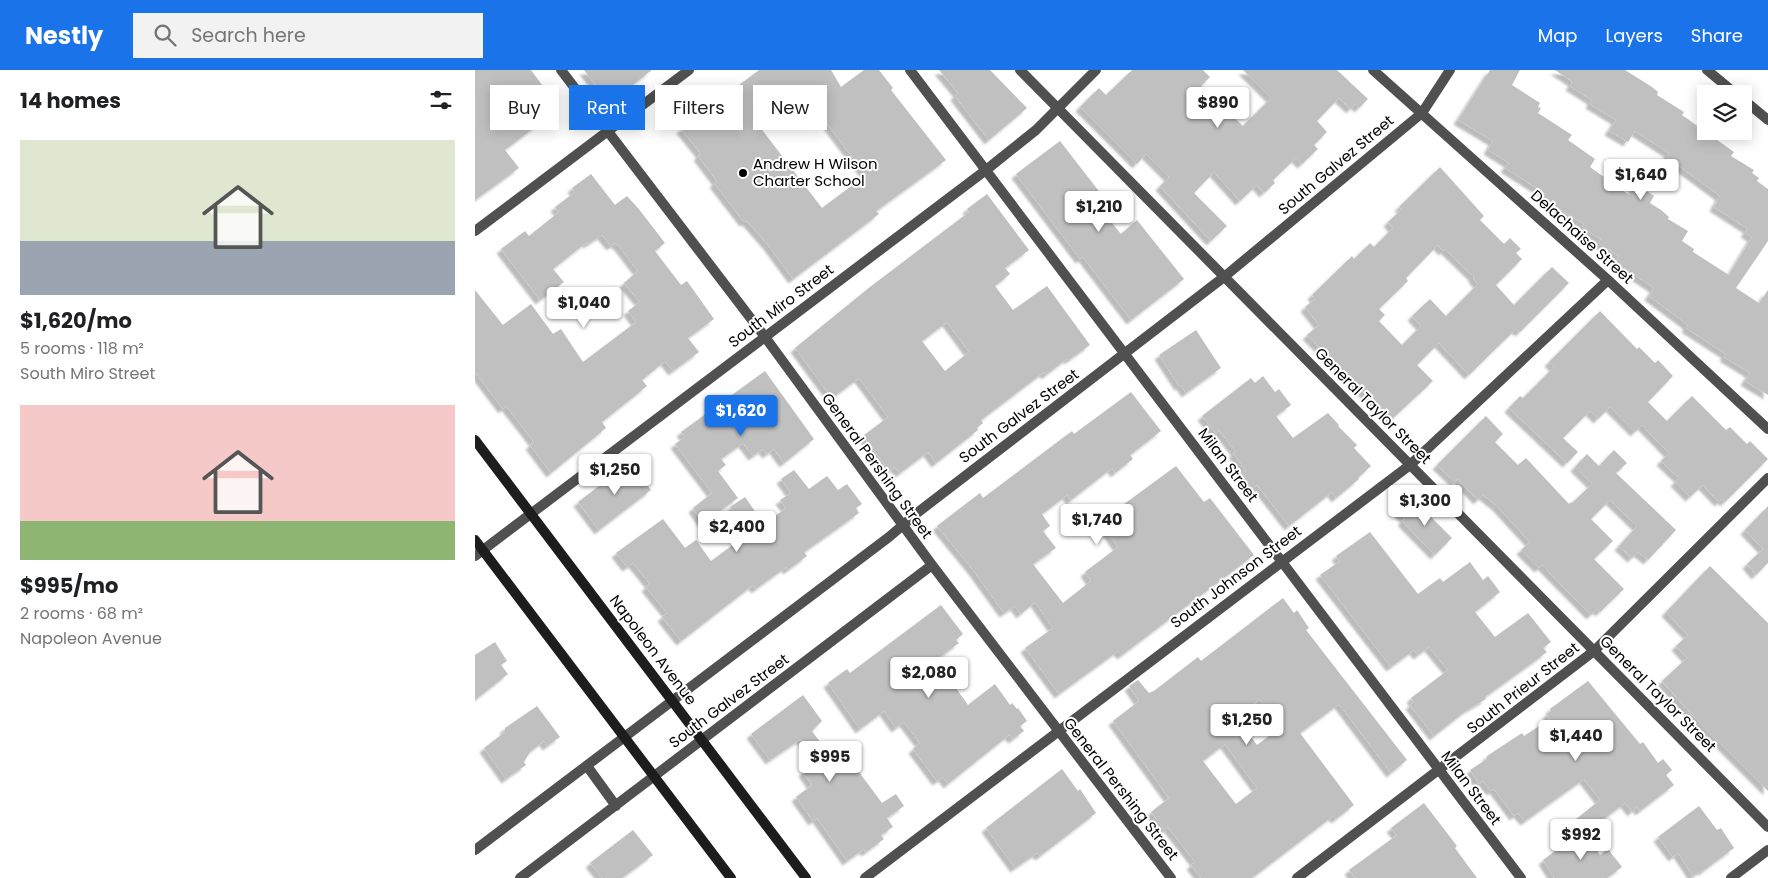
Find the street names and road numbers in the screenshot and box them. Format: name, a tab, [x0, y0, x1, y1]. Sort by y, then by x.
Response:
street label: South Galvez Street	[1273, 110, 1398, 219]
street label: Delachaise Street	[1527, 185, 1638, 288]
street label: South Miro Street	[724, 259, 838, 352]
street label: General Taylor Street	[1310, 343, 1436, 469]
street label: South Galvez Street	[954, 364, 1083, 468]
street label: General Pershing Street	[817, 388, 938, 543]
street label: Milan Street	[1194, 423, 1263, 506]
street label: South Johnson Street	[1166, 520, 1305, 633]
street label: Napoleon Avenue	[605, 590, 702, 709]
street label: General Taylor Street	[1595, 631, 1721, 757]
street label: South Prieur Street	[1462, 637, 1583, 738]
street label: South Galvez Street	[664, 649, 793, 753]
street label: General Pershing Street	[1059, 713, 1184, 864]
street label: Milan Street	[1437, 746, 1506, 829]

